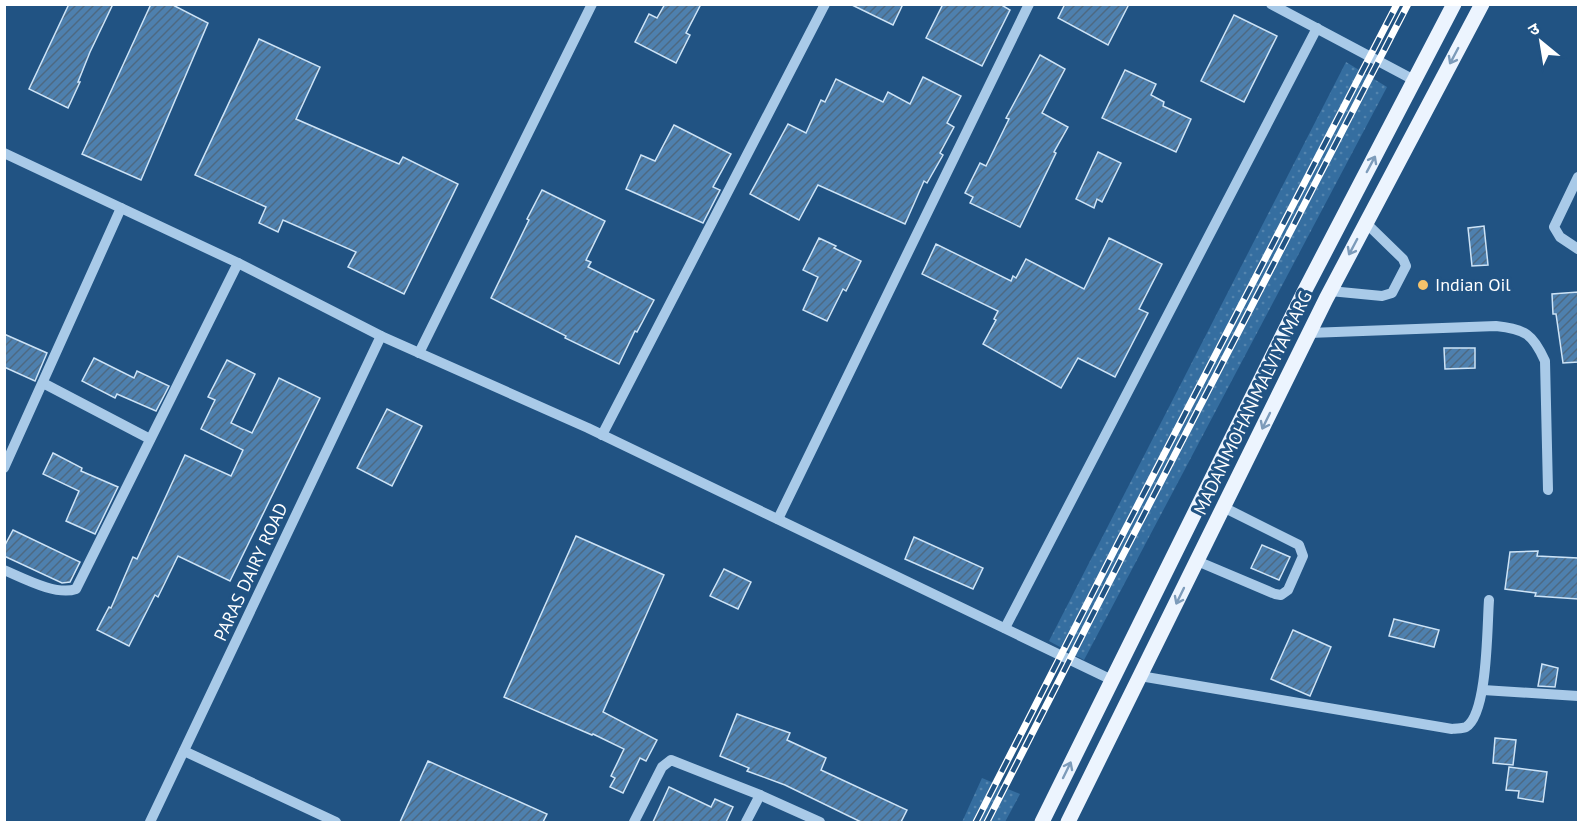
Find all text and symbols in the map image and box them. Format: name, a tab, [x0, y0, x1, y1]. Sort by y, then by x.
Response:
north arrow	[1511, 12, 1571, 72]
text: उ	[1524, 18, 1543, 40]
one-way arrow	[1448, 47, 1460, 65]
one-way arrow	[1366, 155, 1377, 173]
one-way arrow	[1347, 238, 1359, 255]
place label: Indian Oil	[1435, 273, 1511, 296]
marker: Indian Oil	[1416, 278, 1430, 292]
street label: MADAN MOHAN MALVIYA MARG	[1188, 287, 1317, 519]
one-way arrow	[1259, 412, 1271, 430]
street label: PARAS DAIRY ROAD	[208, 499, 293, 645]
one-way arrow	[1173, 587, 1185, 605]
one-way arrow	[1062, 761, 1074, 779]

